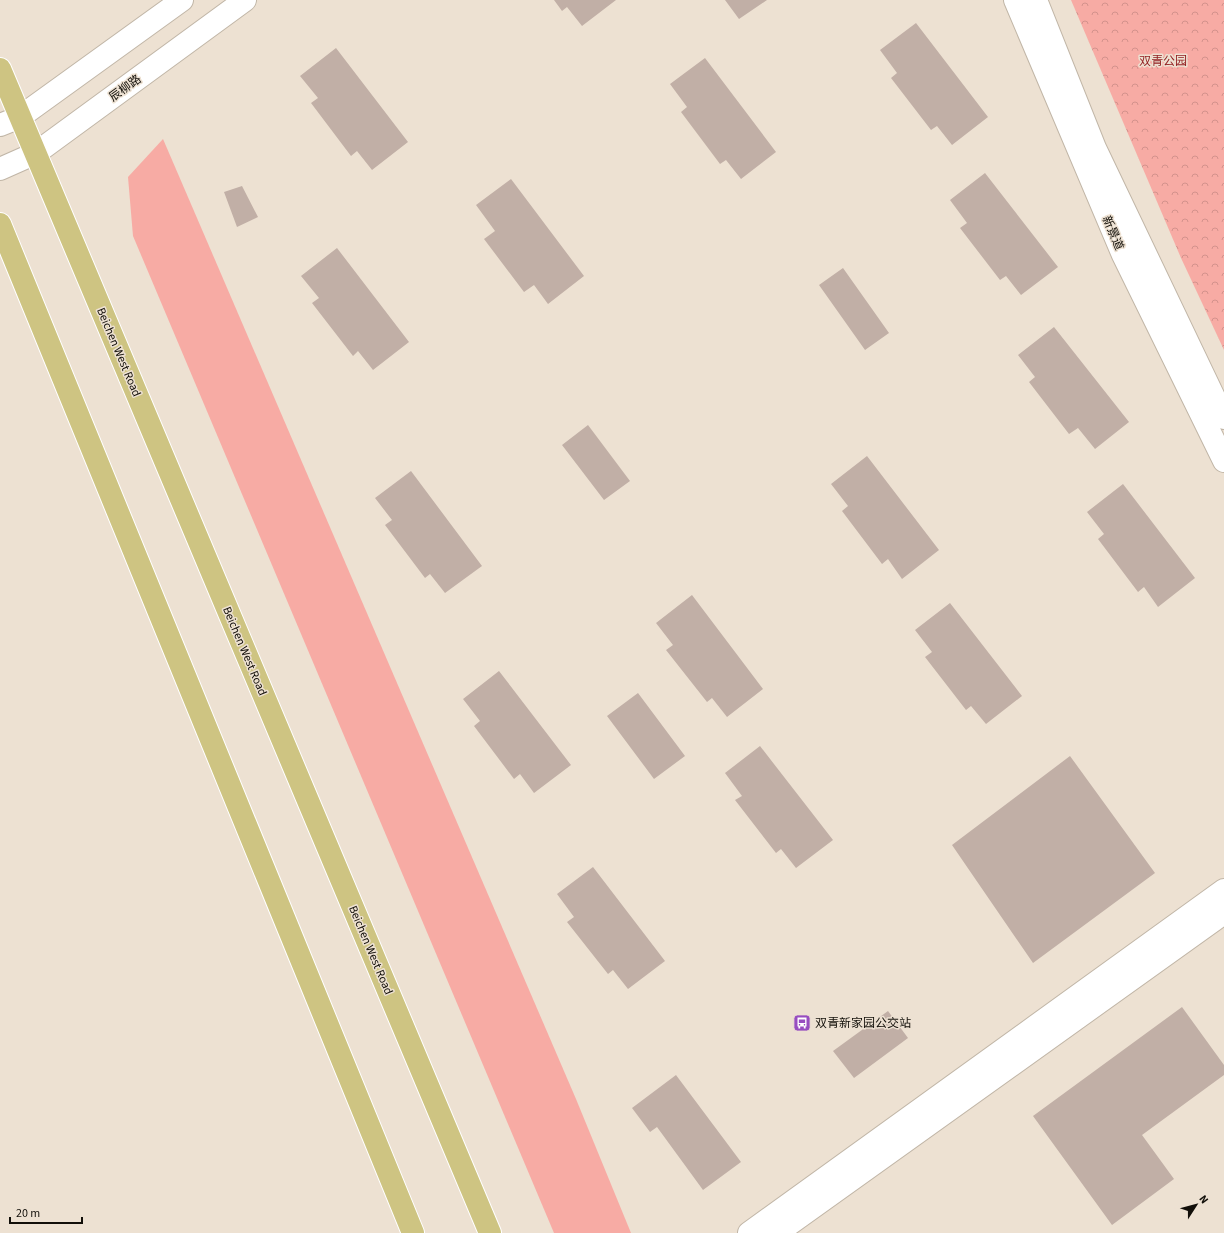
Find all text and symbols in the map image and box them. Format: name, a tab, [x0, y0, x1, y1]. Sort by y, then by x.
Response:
park label: 双青公园	[1139, 53, 1187, 70]
street label: 辰柳路	[106, 71, 145, 106]
street label: 新景道	[1098, 213, 1127, 253]
street label: Beichen West Road	[92, 305, 145, 399]
street label: Beichen West Road	[218, 604, 271, 698]
street label: Beichen West Road	[344, 903, 397, 997]
bus stop icon: 双青新家园公交站	[792, 1013, 812, 1033]
place label: 双青新家园公交站	[815, 1015, 911, 1032]
north arrow	[1176, 1185, 1216, 1225]
text: N	[1195, 1192, 1212, 1207]
scale bar	[10, 1199, 82, 1225]
text: 20 m	[16, 1205, 40, 1222]

